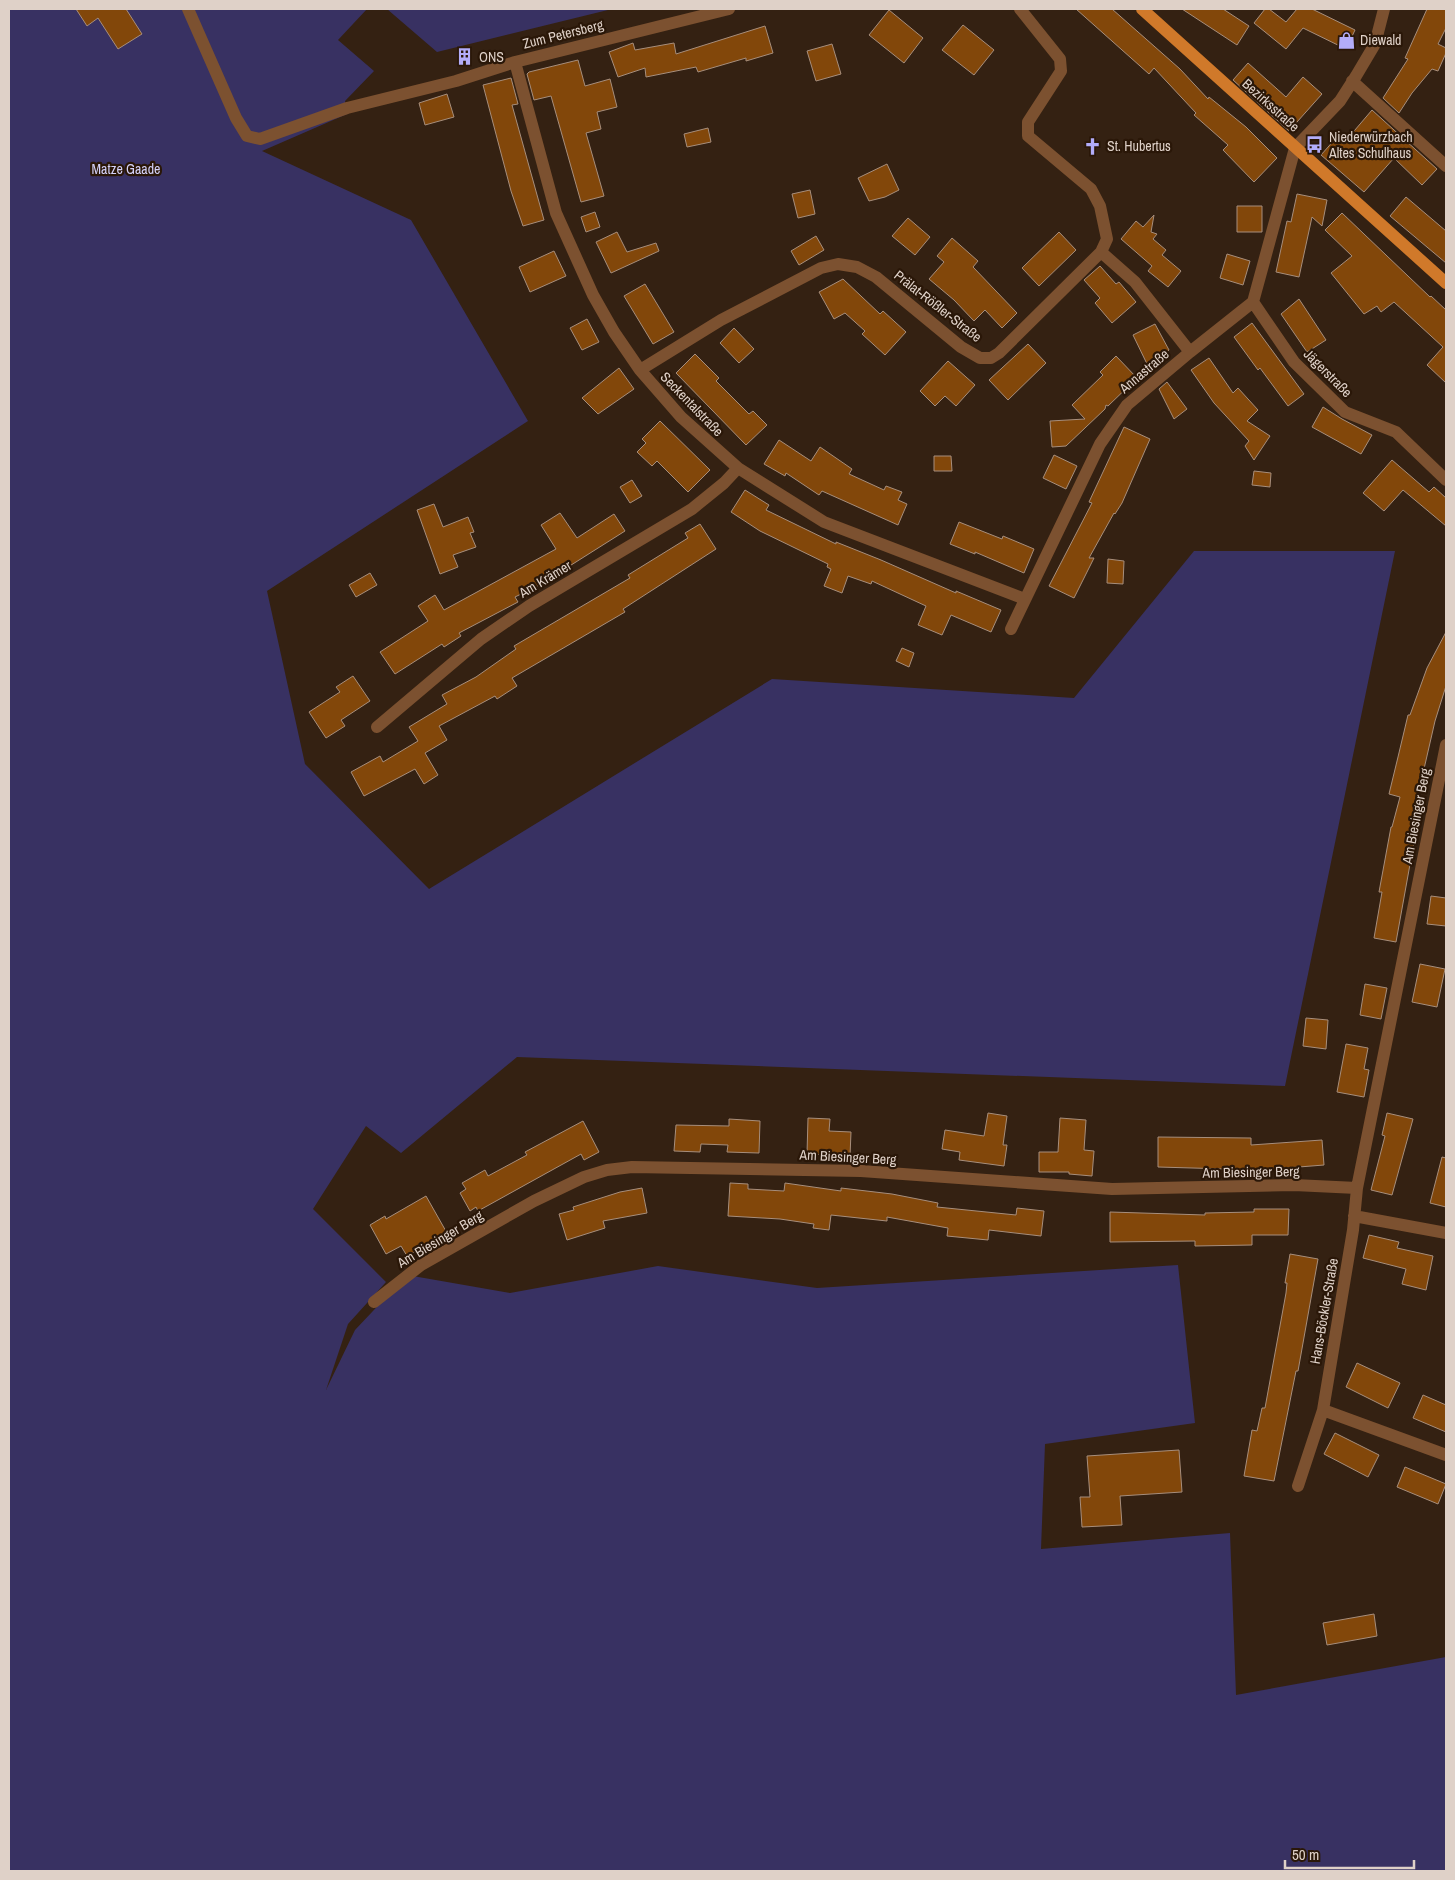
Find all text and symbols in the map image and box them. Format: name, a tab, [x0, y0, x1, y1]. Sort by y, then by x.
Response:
street label: Zum Petersberg	[521, 15, 606, 53]
shop icon: Diewald	[1336, 30, 1356, 50]
place label: Diewald	[1360, 31, 1401, 49]
building icon: ONS	[455, 47, 475, 67]
place label: ONS	[479, 48, 504, 66]
street label: Bezirksstraße	[1239, 75, 1303, 135]
place label: Niederwürzbach Altes Schulhaus	[1328, 128, 1413, 162]
bus stop icon: Niederwürzbach Altes Schulhaus	[1305, 135, 1325, 155]
church icon: St. Hubertus	[1083, 136, 1103, 156]
place label: St. Hubertus	[1107, 137, 1171, 155]
park label: Matze Gaade	[92, 160, 160, 178]
street label: Prälat-Rößler-Straße	[890, 266, 986, 346]
street label: Annastraße	[1115, 345, 1173, 398]
street label: Jägerstraße	[1300, 345, 1356, 401]
street label: Seckentalstraße	[657, 368, 727, 440]
street label: Am Krämer	[515, 556, 575, 602]
street label: Am Biesinger Berg	[1398, 766, 1434, 866]
street label: Am Biesinger Berg	[798, 1145, 898, 1169]
street label: Am Biesinger Berg	[1201, 1162, 1300, 1182]
street label: Am Biesinger Berg	[393, 1206, 487, 1272]
street label: Hans-Böckler-Straße	[1306, 1257, 1342, 1365]
scale bar	[1285, 1838, 1414, 1870]
text: 50 m	[1292, 1844, 1319, 1865]

